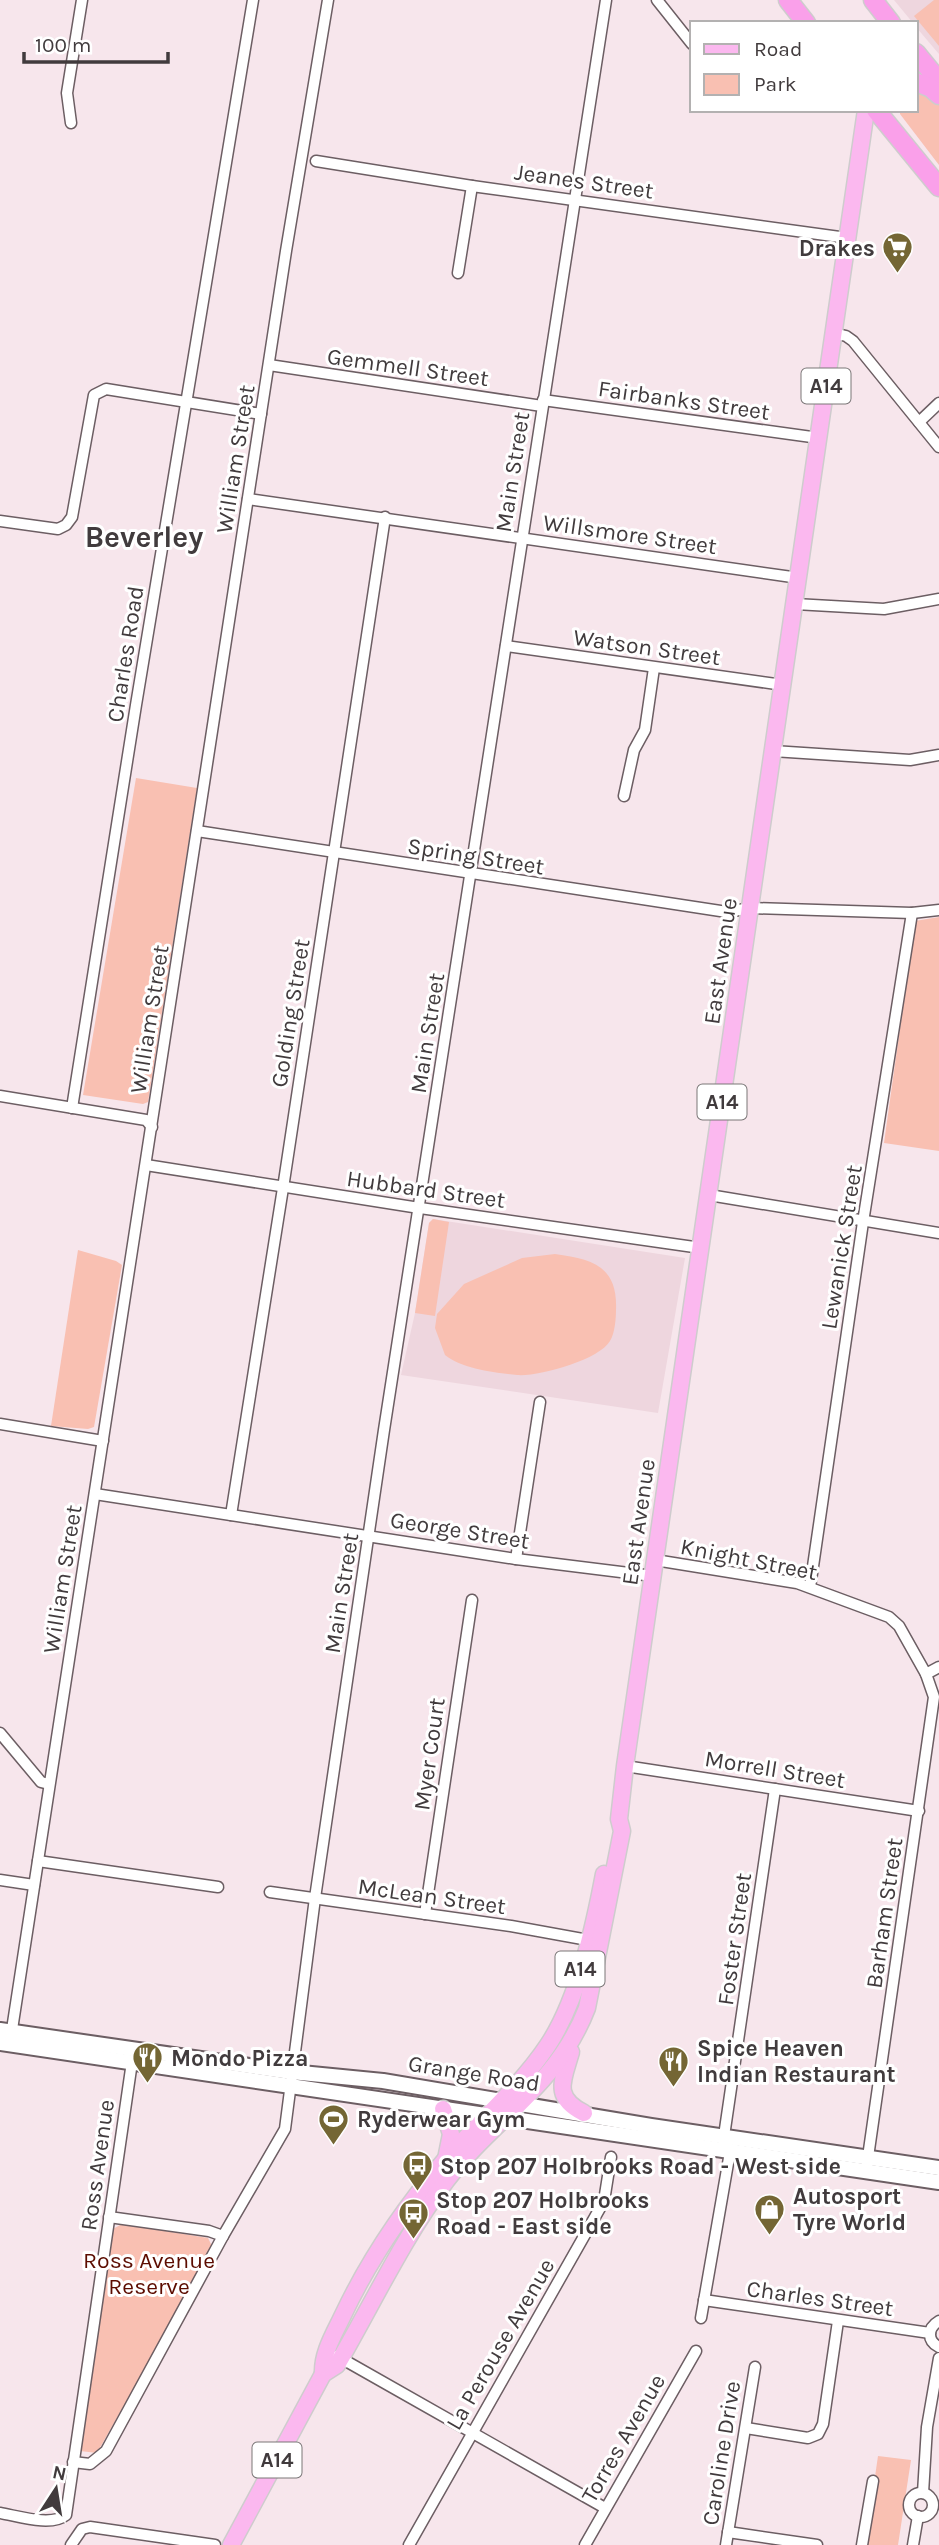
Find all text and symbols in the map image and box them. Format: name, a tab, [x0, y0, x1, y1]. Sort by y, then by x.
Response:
scale bar	[24, 21, 168, 65]
legend	[690, 21, 918, 112]
text: 100 m	[35, 33, 92, 57]
text: Road	[754, 37, 802, 61]
text: Park	[754, 72, 797, 96]
street label: Jeanes Street	[513, 158, 656, 205]
supermarket icon: Drakes	[881, 231, 915, 275]
place label: Drakes	[799, 235, 875, 262]
street label: Gemmell Street	[325, 343, 491, 392]
road number: A14	[802, 368, 850, 404]
street label: Fairbanks Street	[596, 375, 772, 426]
street label: William Street	[210, 383, 261, 535]
street label: Main Street	[490, 410, 535, 534]
street label: Willsmore Street	[541, 509, 719, 560]
district label: Beverley	[85, 519, 203, 555]
street label: Charles Road	[101, 584, 150, 724]
street label: Watson Street	[572, 624, 723, 671]
street label: Spring Street	[406, 832, 547, 881]
street label: East Avenue	[698, 896, 743, 1026]
street label: Golding Street	[265, 937, 316, 1089]
street label: William Street	[124, 943, 175, 1095]
street label: Main Street	[405, 971, 450, 1095]
road number: A14	[698, 1084, 746, 1120]
street label: Lewanick Street	[815, 1163, 868, 1331]
street label: Hubbard Street	[345, 1165, 507, 1214]
street label: East Avenue	[616, 1457, 661, 1587]
street label: William Street	[37, 1503, 88, 1655]
street label: George Street	[388, 1506, 532, 1555]
street label: Main Street	[319, 1531, 364, 1655]
street label: Knight Street	[678, 1533, 820, 1586]
street label: Myer Court	[408, 1696, 451, 1812]
street label: Morrell Street	[703, 1745, 847, 1794]
street label: Barham Street	[861, 1836, 908, 1990]
street label: Foster Street	[712, 1871, 757, 2007]
street label: McLean Street	[356, 1873, 508, 1920]
road number: A14	[556, 1952, 604, 1986]
place label: Spice Heaven Indian Restaurant	[697, 2035, 896, 2088]
restaurant icon: Mondo Pizza	[131, 2041, 165, 2085]
restaurant icon: Spice Heaven Indian Restaurant	[657, 2044, 691, 2088]
place label: Mondo Pizza	[171, 2045, 309, 2072]
street label: Grange Road	[406, 2050, 542, 2097]
street label: Ross Avenue	[75, 2098, 120, 2232]
sports icon: Ryderwear Gym	[317, 2102, 351, 2146]
place label: Ryderwear Gym	[357, 2106, 526, 2133]
bus stop icon: Stop 207 Holbrooks Road - West side	[400, 2149, 434, 2193]
place label: Stop 207 Holbrooks Road - West side	[440, 2153, 841, 2180]
place label: Autosport Tyre World	[793, 2183, 906, 2236]
place label: Stop 207 Holbrooks Road - East side	[436, 2187, 650, 2240]
shop icon: Autosport Tyre World	[753, 2192, 787, 2236]
bus stop icon: Stop 207 Holbrooks Road - East side	[396, 2196, 430, 2240]
park label: Ross Avenue Reserve	[83, 2247, 215, 2300]
street label: La Perouse Avenue	[440, 2254, 560, 2435]
street label: Charles Street	[745, 2275, 895, 2322]
street label: Torres Avenue	[576, 2369, 671, 2507]
street label: Caroline Drive	[697, 2379, 746, 2527]
road number: A14	[252, 2442, 302, 2478]
north arrow	[21, 2454, 91, 2524]
text: N	[50, 2461, 68, 2486]

